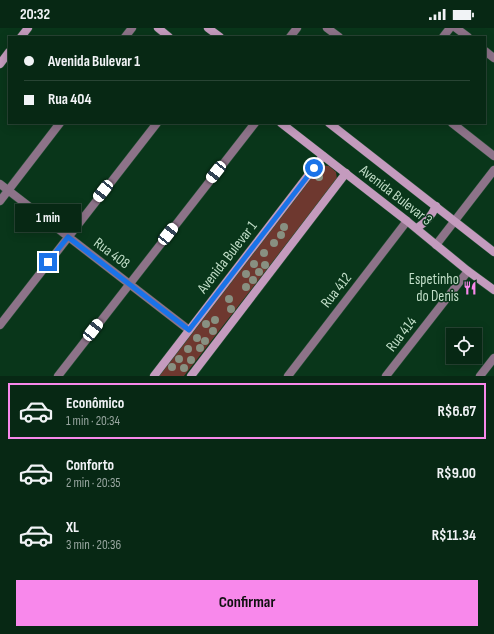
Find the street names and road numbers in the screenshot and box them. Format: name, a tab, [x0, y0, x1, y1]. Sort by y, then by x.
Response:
street label: Avenida Bulevar 3	[355, 160, 436, 230]
street label: Avenida Bulevar 1	[193, 217, 262, 298]
street label: Rua 408	[90, 234, 134, 273]
street label: Rua 412	[317, 269, 356, 312]
street label: Rua 414	[382, 313, 421, 356]

